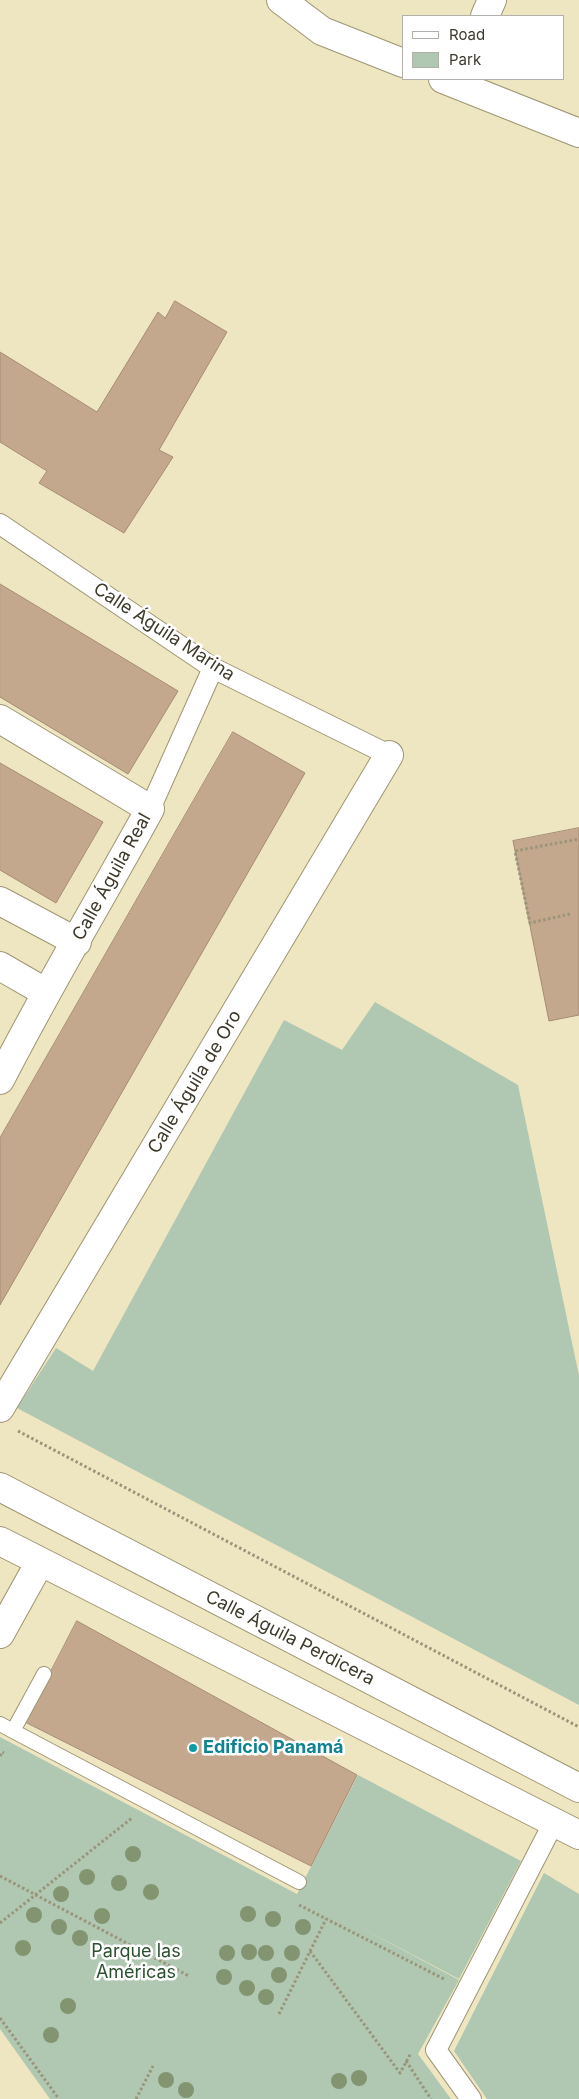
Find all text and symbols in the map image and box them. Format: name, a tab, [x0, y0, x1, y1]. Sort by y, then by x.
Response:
legend	[402, 15, 564, 80]
text: Road	[449, 25, 485, 44]
text: Park	[449, 50, 481, 69]
street label: Calle Águila Marina	[89, 578, 239, 686]
street label: Calle Águila Real	[68, 810, 156, 944]
street label: Calle Águila de Oro	[144, 1007, 246, 1157]
street label: Calle Águila Perdicera	[202, 1586, 378, 1690]
place label: Edificio Panamá	[203, 1737, 344, 1759]
marker: Edificio Panamá	[187, 1742, 199, 1754]
park label: Parque las Américas	[91, 1941, 181, 1984]

